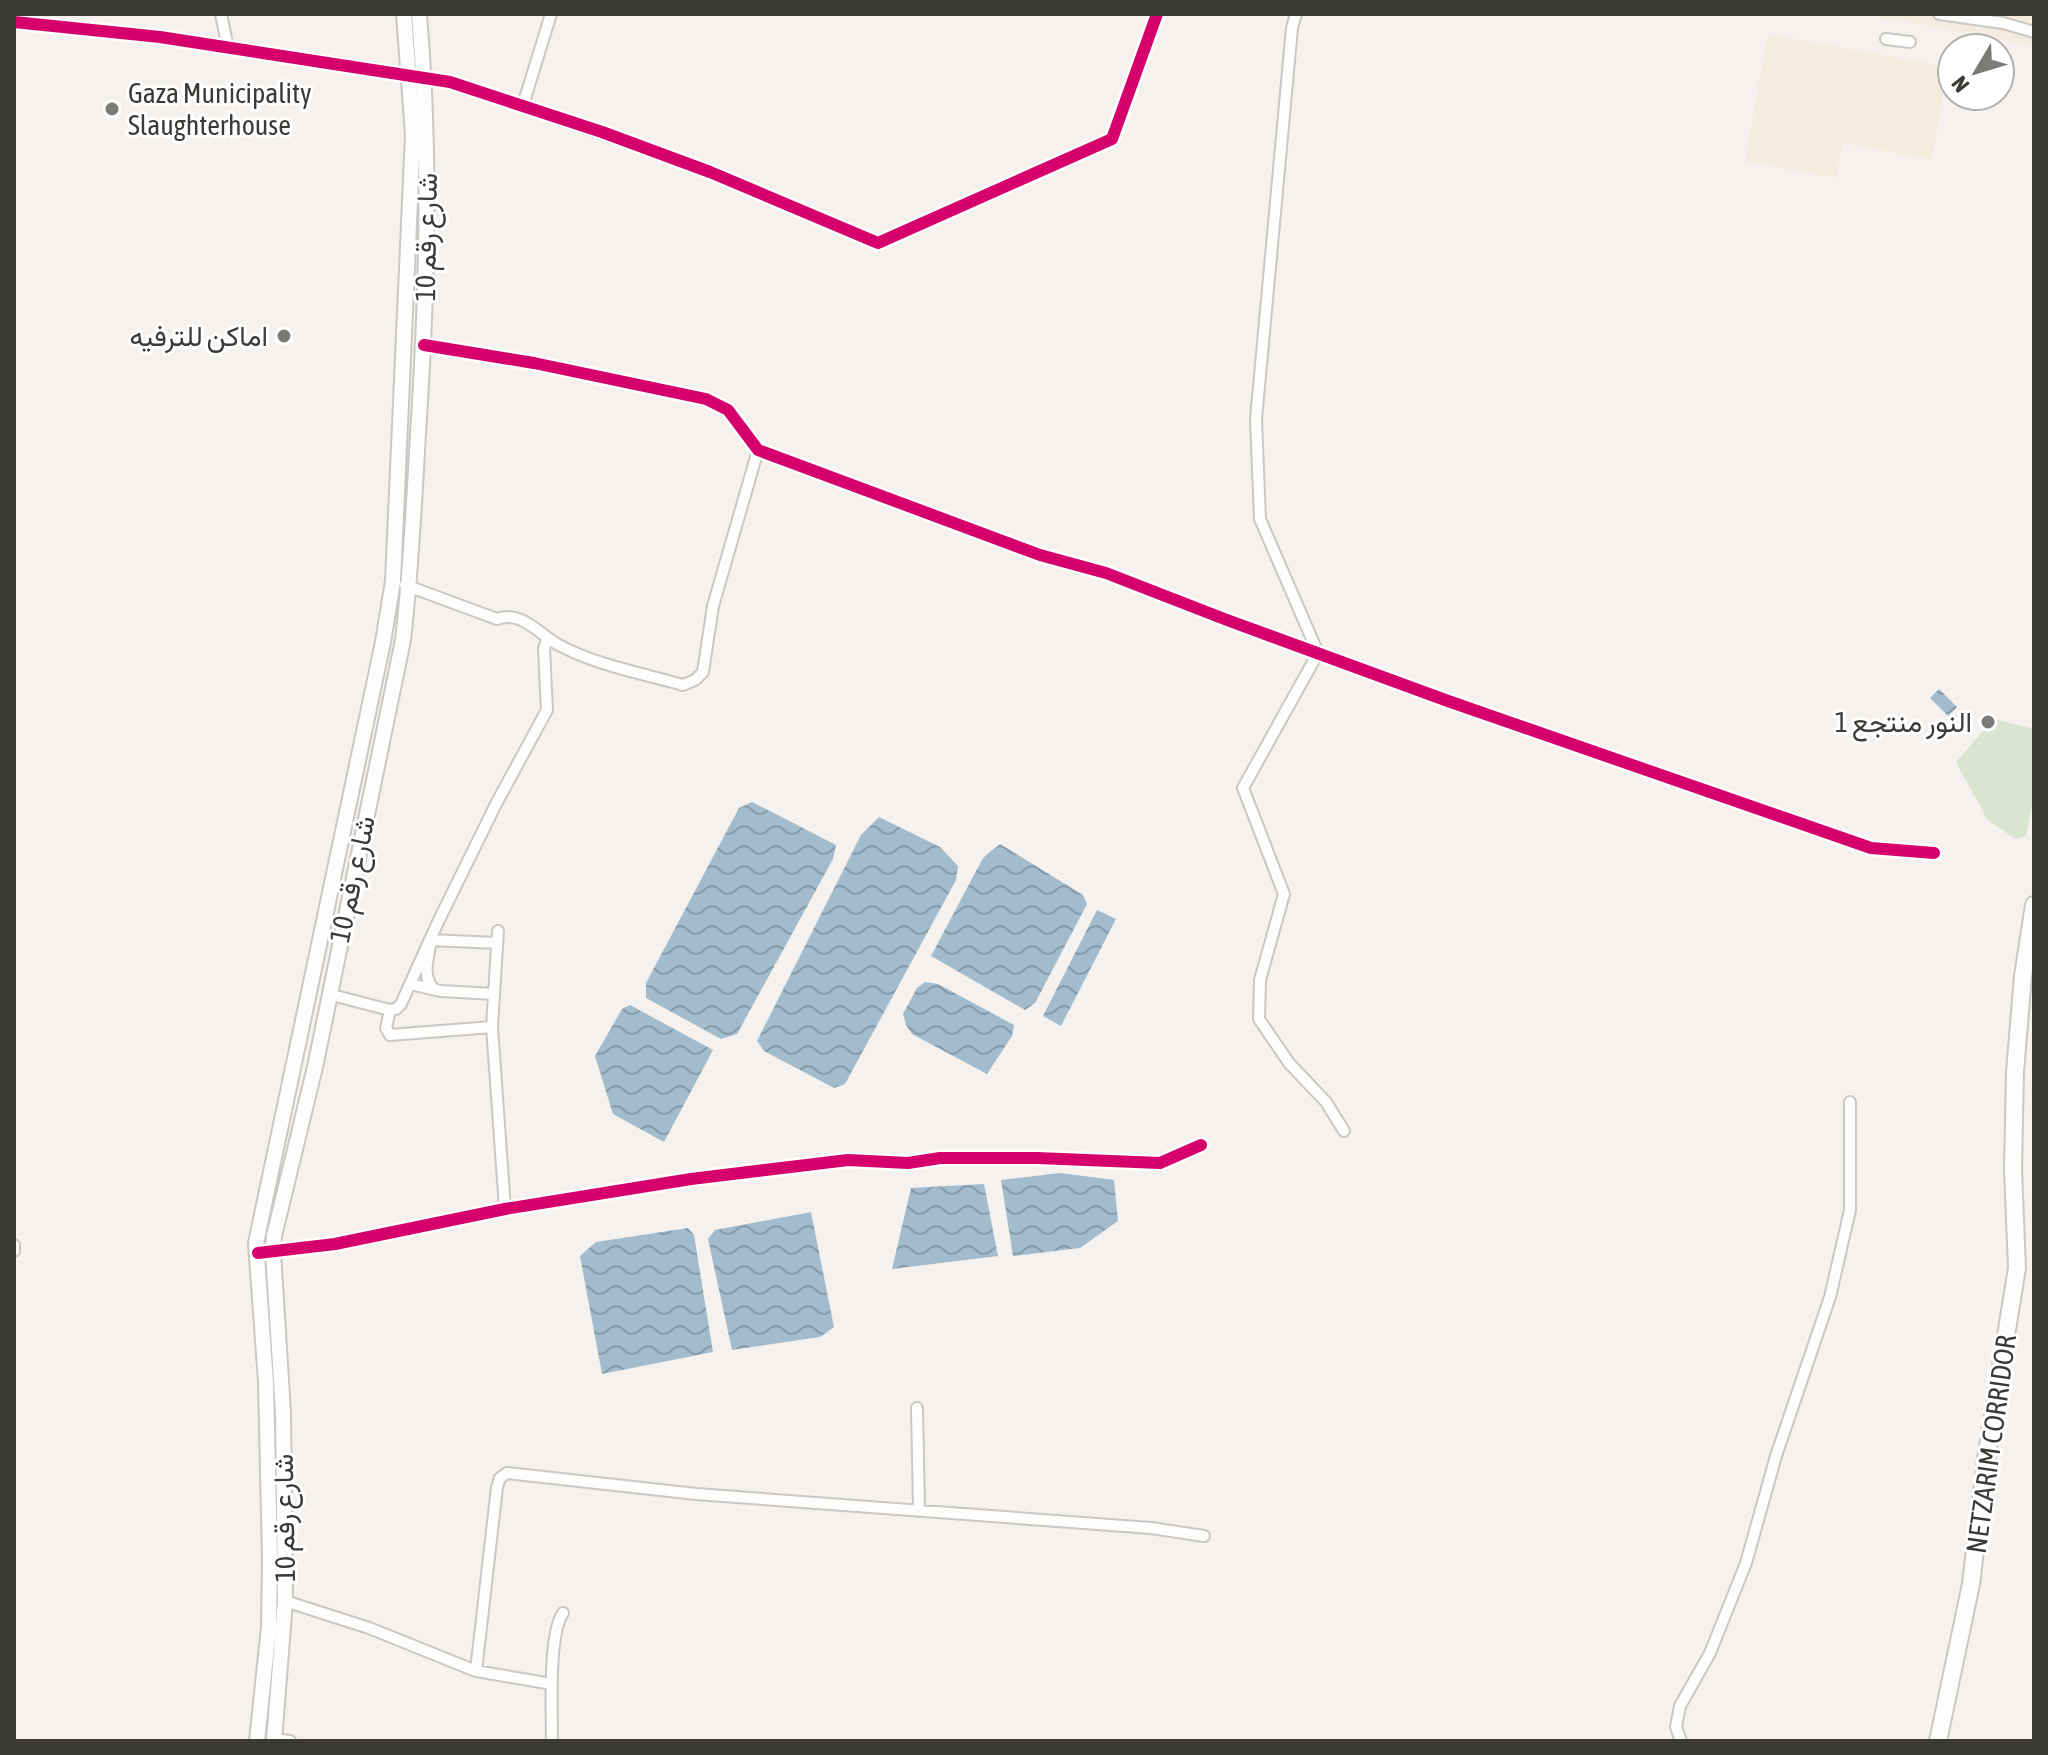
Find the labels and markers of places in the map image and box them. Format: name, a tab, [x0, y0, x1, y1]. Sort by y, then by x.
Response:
place label: Gaza Municipality Slaughterhouse	[128, 77, 312, 141]
marker: Gaza Municipality Slaughterhouse	[103, 100, 121, 118]
place label: اماكن للترفيه	[129, 320, 268, 354]
marker: اماكن للترفيه	[275, 327, 293, 345]
place label: 1 النور منتجع	[1835, 706, 1972, 742]
marker: 1 النور منتجع	[1979, 713, 1997, 731]

